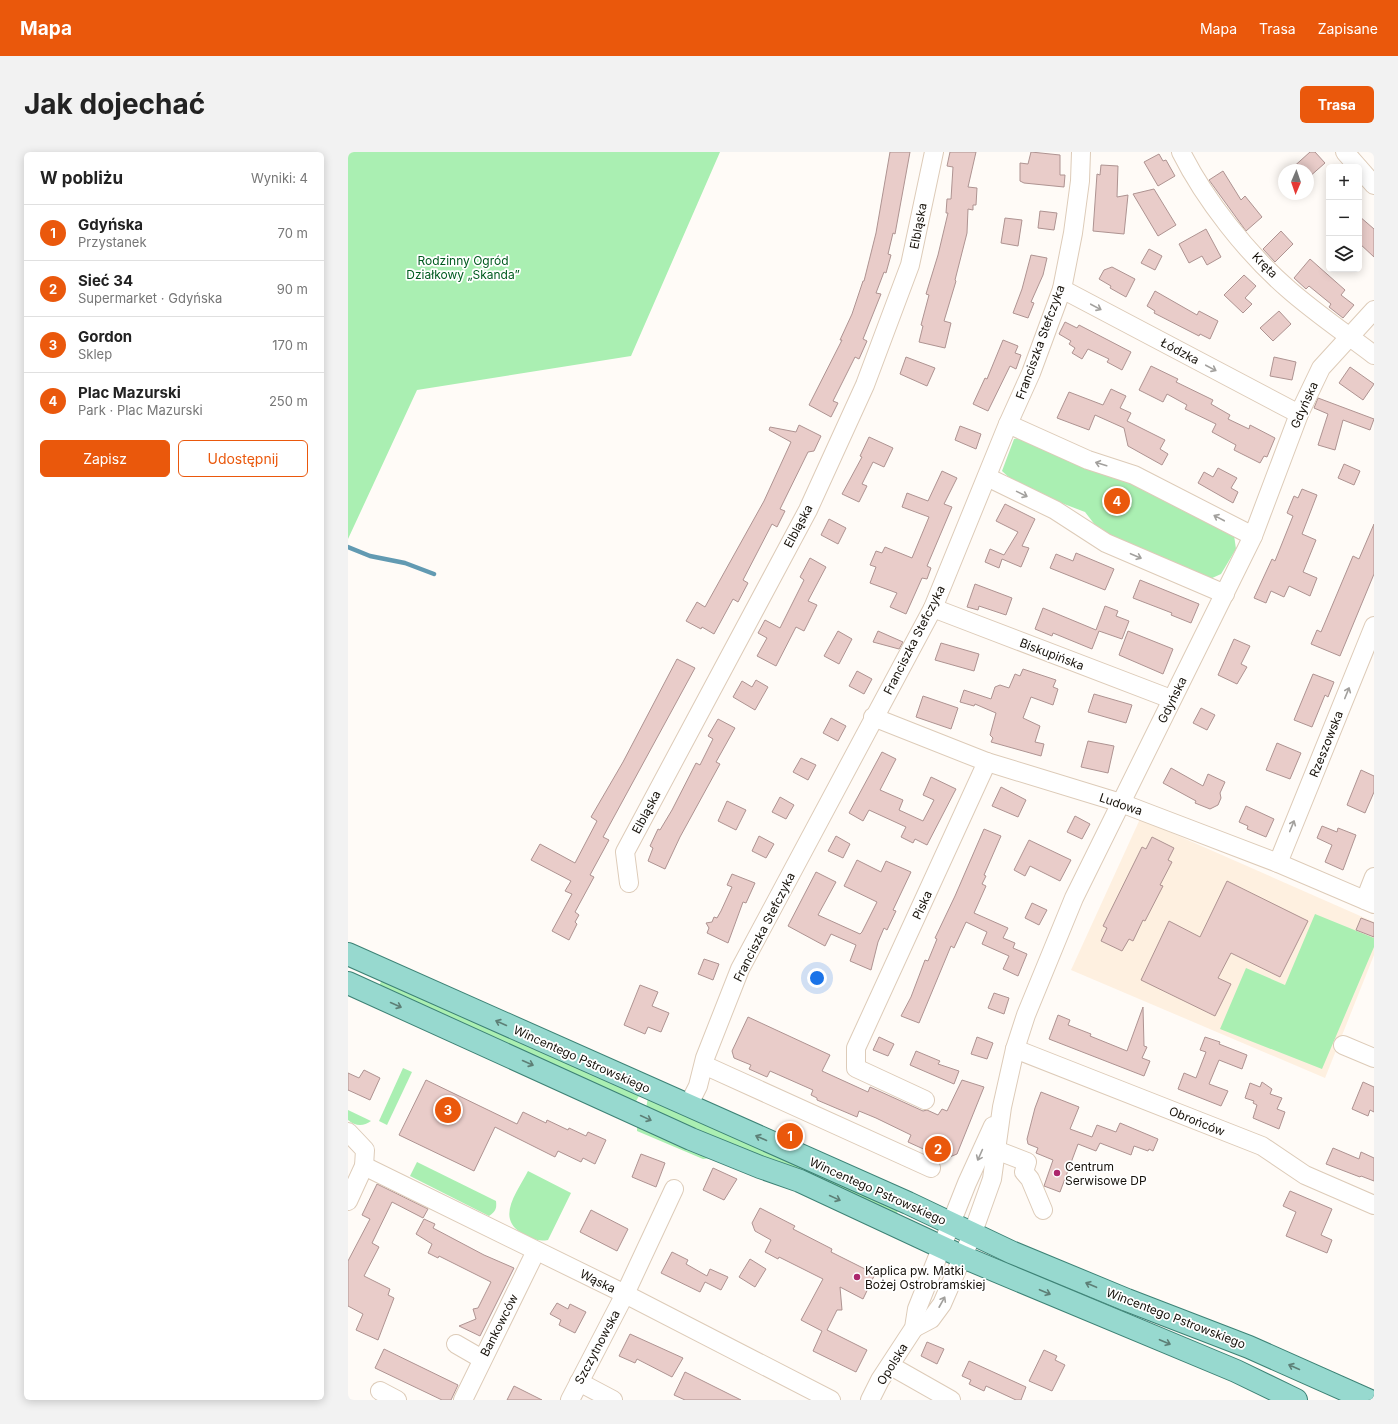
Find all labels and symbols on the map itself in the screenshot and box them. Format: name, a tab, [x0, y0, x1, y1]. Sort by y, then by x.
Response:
north arrow	[1278, 164, 1314, 200]
street label: Elbląska	[906, 202, 930, 250]
street label: Kręta	[1249, 249, 1281, 281]
park label: Rodzinny Ogród Działkowy „Skanda”	[406, 253, 520, 282]
street label: Franciszka Stefczyka	[1012, 283, 1068, 401]
one-way arrow	[1090, 303, 1102, 311]
street label: Łódzka	[1158, 335, 1202, 367]
one-way arrow	[1205, 364, 1217, 372]
street label: Gdyńska	[1287, 379, 1321, 431]
one-way arrow	[1095, 460, 1108, 467]
pin: 4	[1104, 486, 1130, 516]
one-way arrow	[1015, 491, 1027, 498]
street label: Elbląska	[780, 502, 816, 550]
one-way arrow	[1213, 514, 1225, 521]
one-way arrow	[1129, 553, 1141, 560]
street label: Franciszka Stefczyka	[880, 583, 948, 697]
street label: Biskupińska	[1018, 635, 1086, 673]
street label: Gdyńska	[1154, 674, 1190, 726]
one-way arrow	[1343, 687, 1351, 699]
street label: Rzeszowska	[1306, 709, 1346, 779]
street label: Elbląska	[628, 788, 664, 836]
street label: Ludowa	[1097, 790, 1145, 818]
one-way arrow	[1289, 821, 1297, 833]
street label: Franciszka Stefczyka	[730, 870, 798, 984]
street label: Piska	[909, 888, 935, 922]
your location	[807, 968, 827, 988]
one-way arrow	[390, 1002, 402, 1009]
one-way arrow	[496, 1018, 508, 1026]
street label: Wincentego Pstrowskiego	[511, 1022, 653, 1096]
one-way arrow	[521, 1060, 533, 1068]
pin: 3	[435, 1095, 461, 1125]
street label: Obrońców	[1167, 1103, 1227, 1139]
one-way arrow	[640, 1115, 652, 1122]
pin: 1	[777, 1121, 803, 1151]
one-way arrow	[755, 1134, 767, 1141]
pin: 2	[925, 1134, 951, 1164]
one-way arrow	[976, 1149, 983, 1161]
street label: Wincentego Pstrowskiego	[807, 1154, 949, 1228]
place label: Centrum Serwisowe DP	[1065, 1159, 1147, 1188]
marker: Centrum Serwisowe DP	[1052, 1168, 1062, 1178]
one-way arrow	[829, 1195, 841, 1202]
place label: Kaplica pw. Matki Bożej Ostrobramskiej	[865, 1263, 985, 1292]
street label: Wąska	[578, 1266, 618, 1296]
marker: Kaplica pw. Matki Bożej Ostrobramskiej	[852, 1272, 862, 1282]
one-way arrow	[1086, 1281, 1098, 1289]
street label: Wincentego Pstrowskiego	[1104, 1284, 1248, 1352]
one-way arrow	[1038, 1289, 1050, 1296]
street label: Bankowców	[477, 1291, 521, 1359]
one-way arrow	[939, 1296, 946, 1308]
street label: Szczytnowska	[571, 1307, 623, 1387]
one-way arrow	[1158, 1339, 1170, 1346]
street label: Opolska	[873, 1340, 911, 1388]
one-way arrow	[1288, 1363, 1300, 1370]

